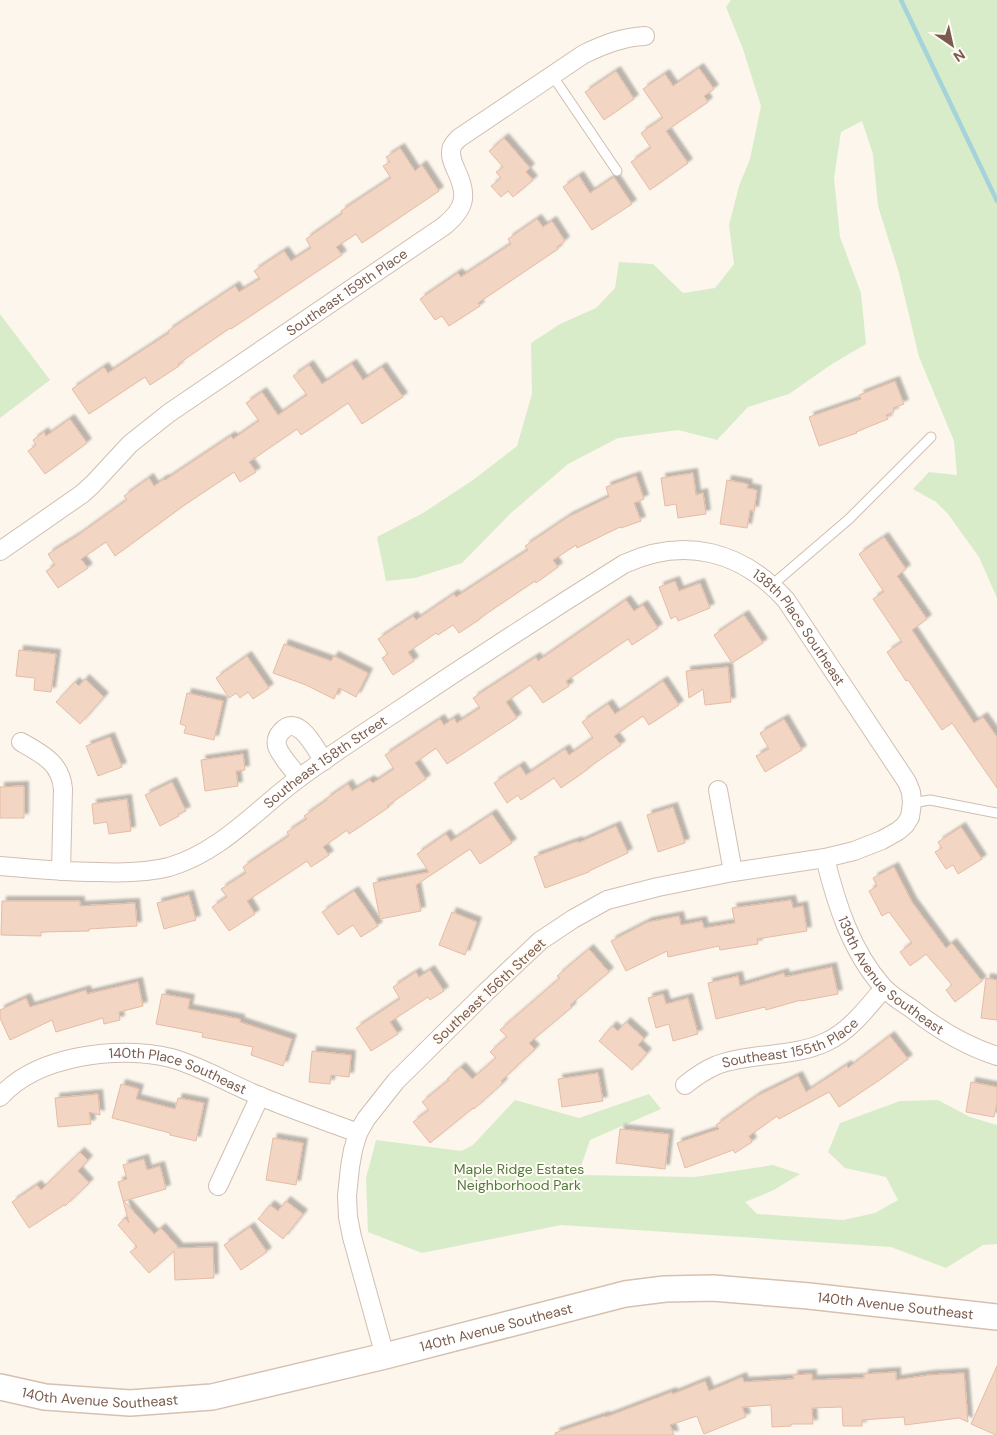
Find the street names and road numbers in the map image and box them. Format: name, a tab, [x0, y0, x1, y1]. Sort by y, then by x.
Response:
street label: Southeast 159th Place	[283, 244, 411, 340]
street label: 138th Place Southeast	[749, 565, 849, 689]
street label: Southeast 158th Street	[260, 711, 390, 812]
street label: 139th Avenue Southeast	[834, 913, 947, 1038]
street label: Southeast 156th Street	[429, 934, 549, 1048]
street label: Southeast 155th Place	[720, 1014, 862, 1072]
street label: 140th Place Southeast	[108, 1044, 250, 1098]
street label: 140th Avenue Southeast	[817, 1288, 975, 1323]
street label: 140th Avenue Southeast	[418, 1299, 574, 1356]
street label: 140th Avenue Southeast	[20, 1383, 179, 1412]

